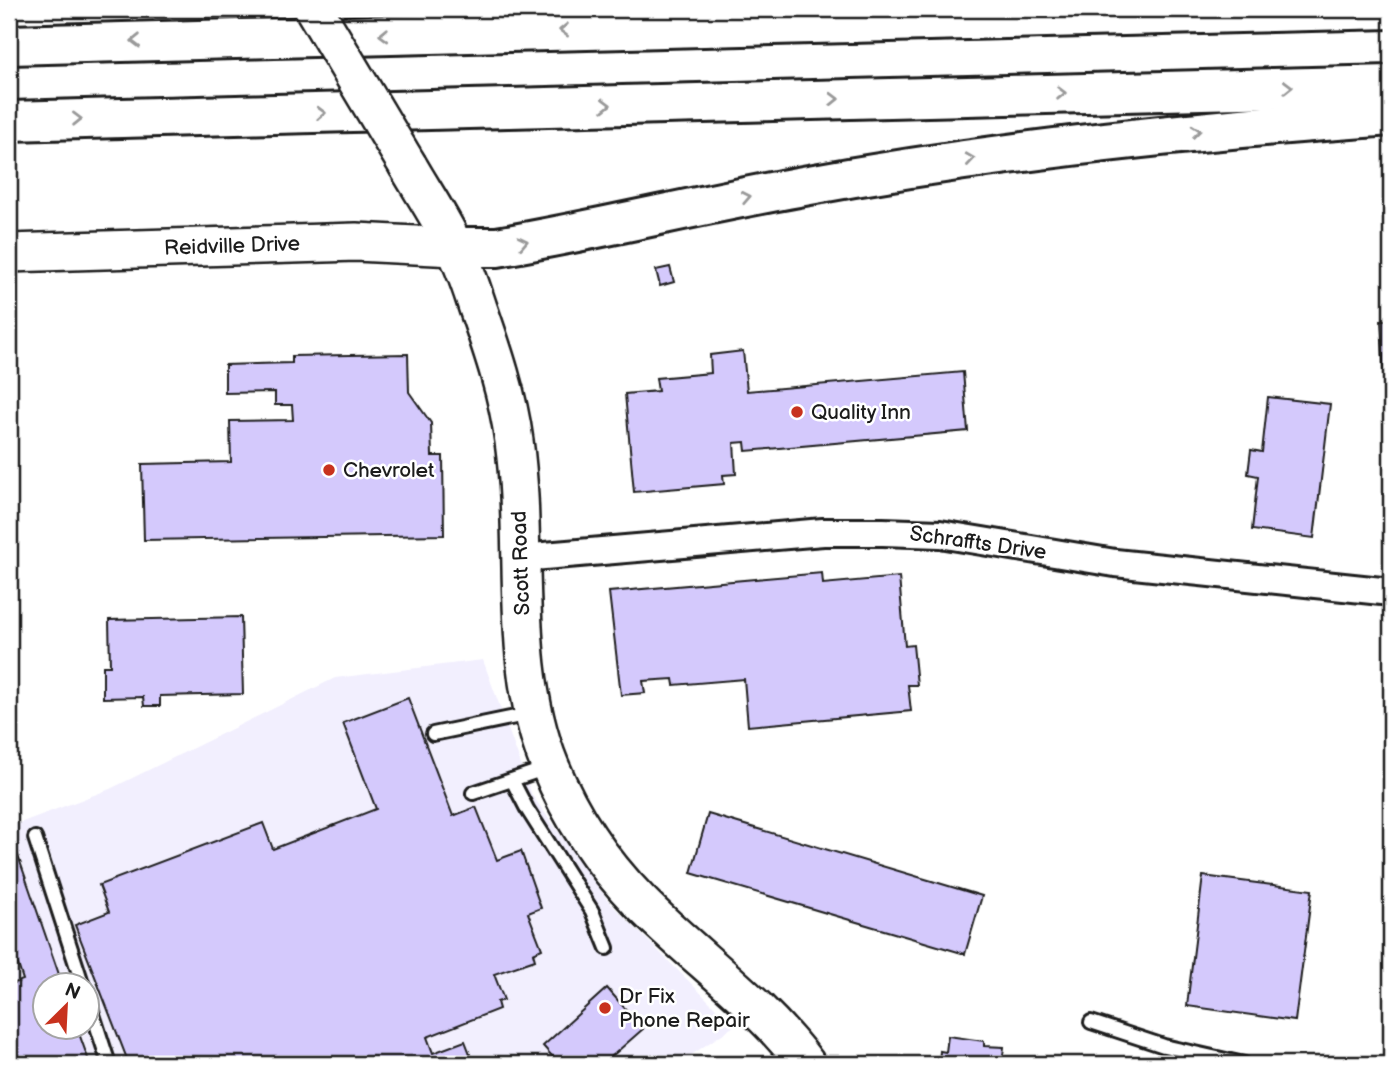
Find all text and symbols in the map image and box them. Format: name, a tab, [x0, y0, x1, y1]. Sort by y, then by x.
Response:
one-way arrow	[558, 23, 569, 38]
one-way arrow	[379, 27, 389, 43]
one-way arrow	[131, 34, 142, 49]
one-way arrow	[1283, 80, 1294, 95]
one-way arrow	[1056, 86, 1067, 101]
one-way arrow	[829, 91, 839, 107]
one-way arrow	[601, 97, 612, 113]
one-way arrow	[316, 105, 327, 120]
one-way arrow	[72, 111, 83, 127]
one-way arrow	[1190, 124, 1202, 139]
one-way arrow	[964, 152, 976, 167]
one-way arrow	[740, 190, 752, 205]
street label: Reidville Drive	[164, 231, 300, 261]
one-way arrow	[517, 236, 529, 251]
place label: Quality Inn	[811, 400, 911, 425]
marker: Quality Inn	[789, 404, 805, 420]
place label: Chevrolet	[343, 458, 435, 483]
marker: Chevrolet	[321, 462, 337, 478]
street label: Scott Road	[507, 510, 535, 616]
street label: Schraffts Drive	[908, 521, 1048, 565]
north arrow	[32, 972, 102, 1042]
text: N	[61, 978, 84, 1005]
place label: Dr Fix Phone Repair	[619, 984, 750, 1033]
marker: Dr Fix Phone Repair	[597, 1000, 613, 1016]

